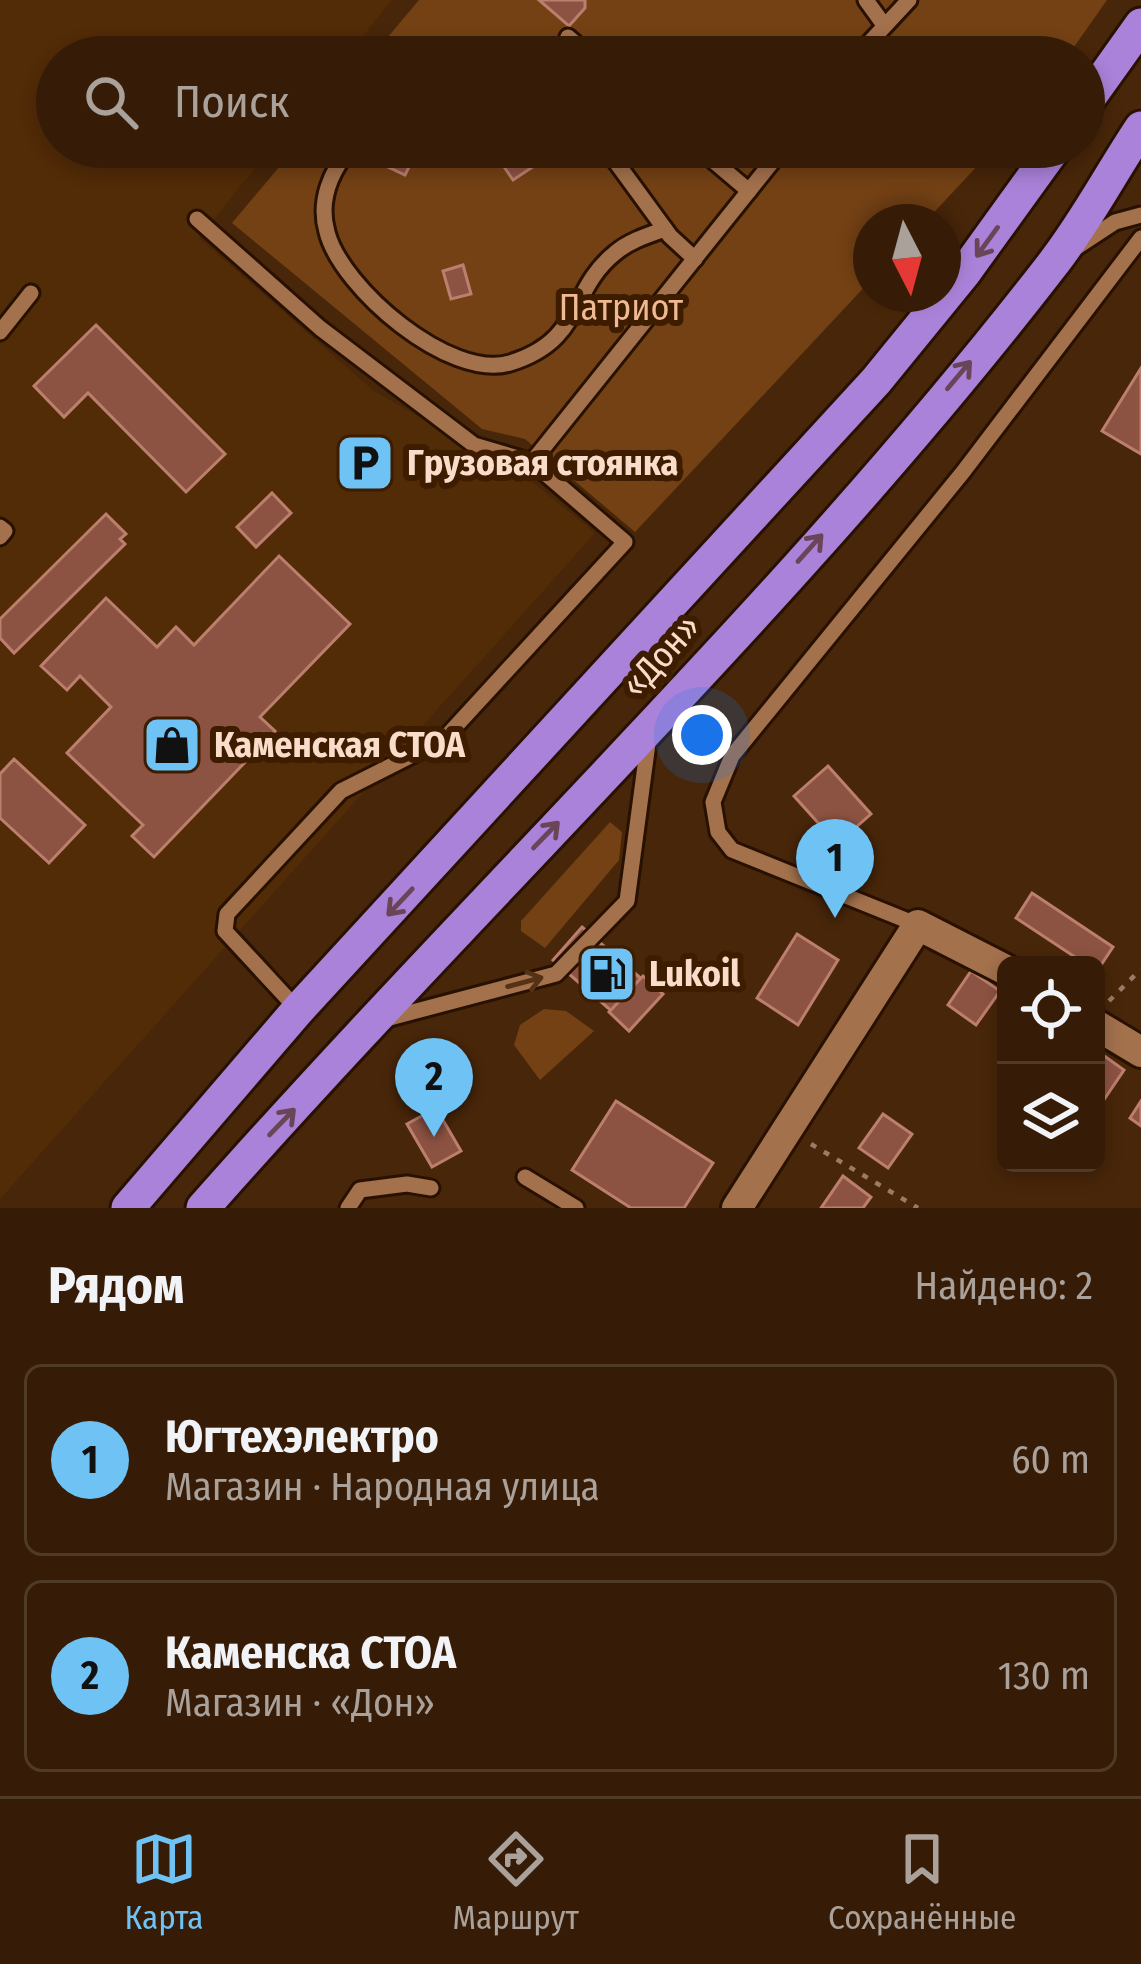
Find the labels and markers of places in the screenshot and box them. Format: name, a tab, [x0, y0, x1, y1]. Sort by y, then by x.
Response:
parking icon: Грузовая стоянка	[334, 432, 396, 494]
place label: Грузовая стоянка	[407, 441, 678, 485]
shop icon: Каменская СТОА	[141, 714, 203, 776]
place label: Каменская СТОА	[214, 723, 466, 767]
pin: 1	[796, 819, 874, 918]
fuel station icon: Lukoil	[576, 943, 638, 1005]
place label: Lukoil	[649, 952, 740, 996]
pin: 2	[395, 1038, 473, 1137]

